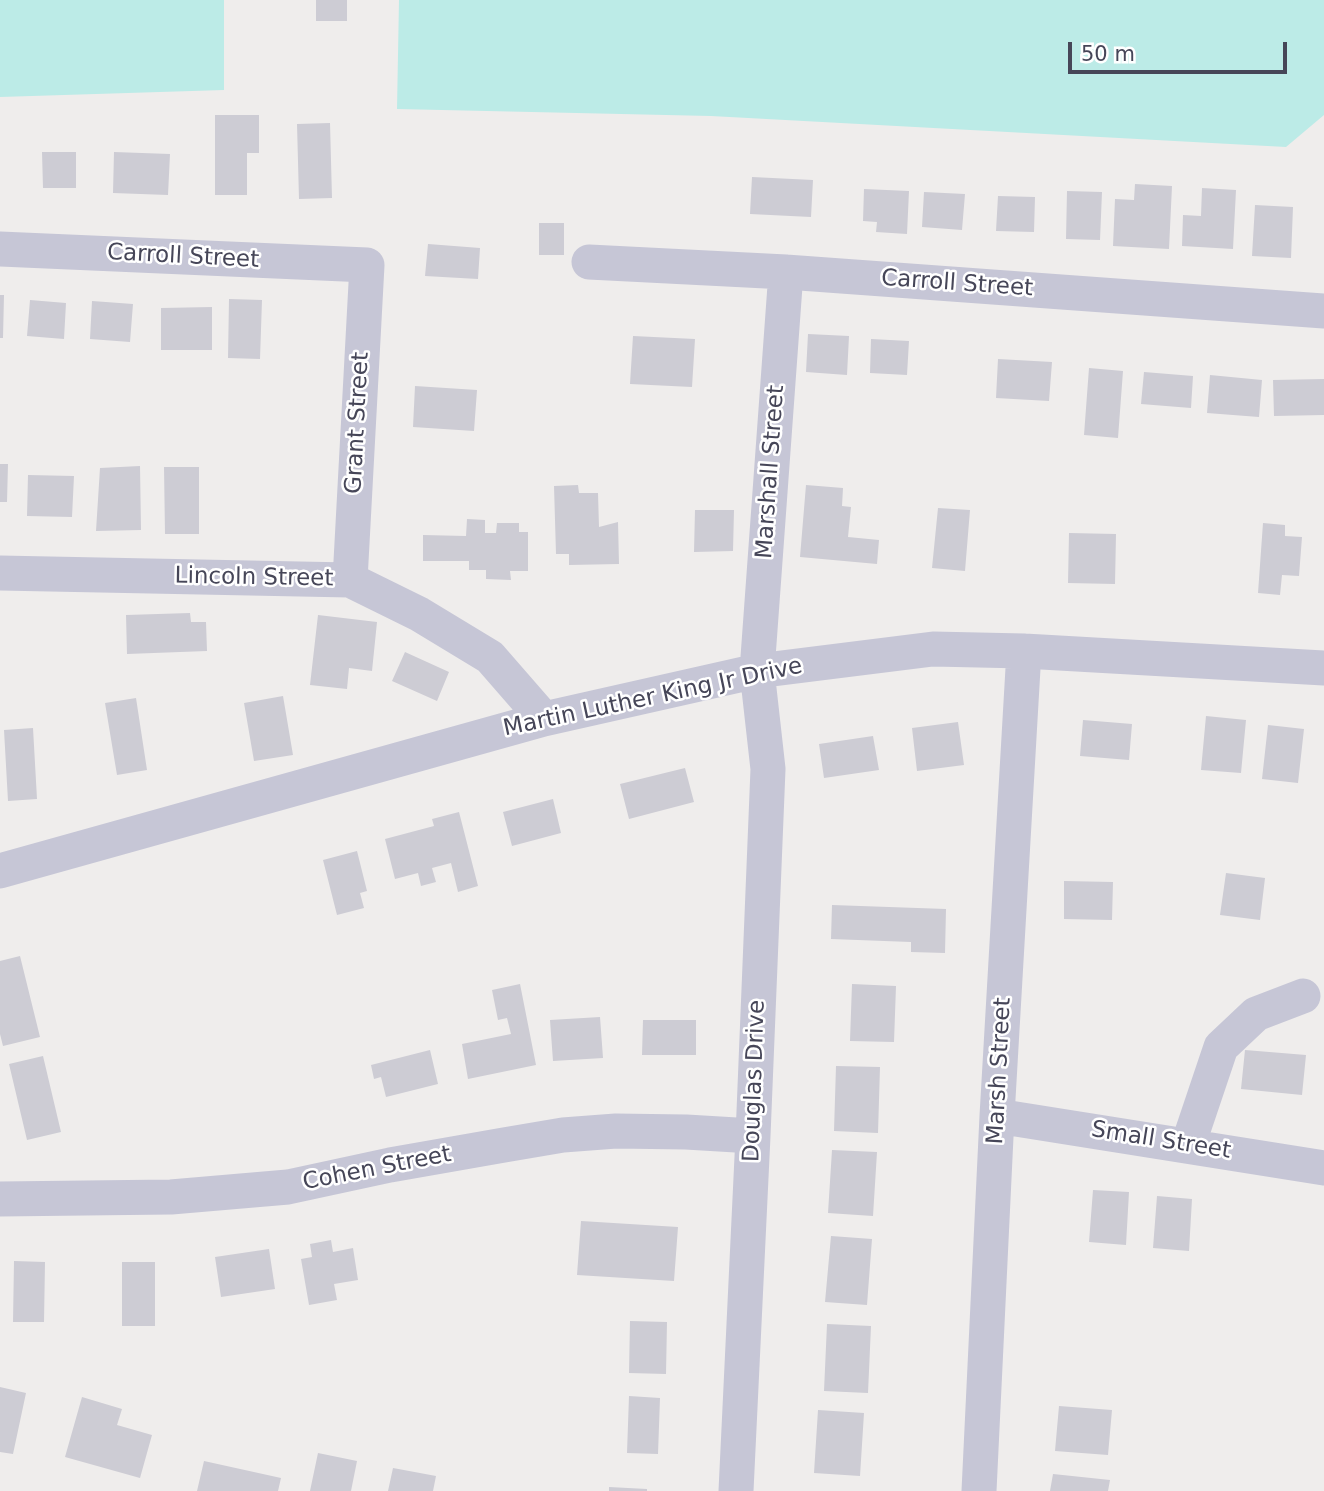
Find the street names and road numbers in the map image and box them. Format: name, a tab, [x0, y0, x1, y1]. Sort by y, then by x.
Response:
street label: Carroll Street	[106, 239, 260, 275]
street label: Carroll Street	[880, 265, 1034, 303]
street label: Grant Street	[340, 351, 376, 495]
street label: Marshall Street	[751, 384, 791, 560]
street label: Lincoln Street	[174, 563, 334, 593]
street label: Martin Luther King Jr Drive	[501, 653, 805, 743]
street label: Marsh Street	[982, 997, 1018, 1145]
street label: Douglas Drive	[738, 1000, 772, 1162]
street label: Small Street	[1089, 1116, 1233, 1166]
street label: Cohen Street	[300, 1141, 454, 1197]

